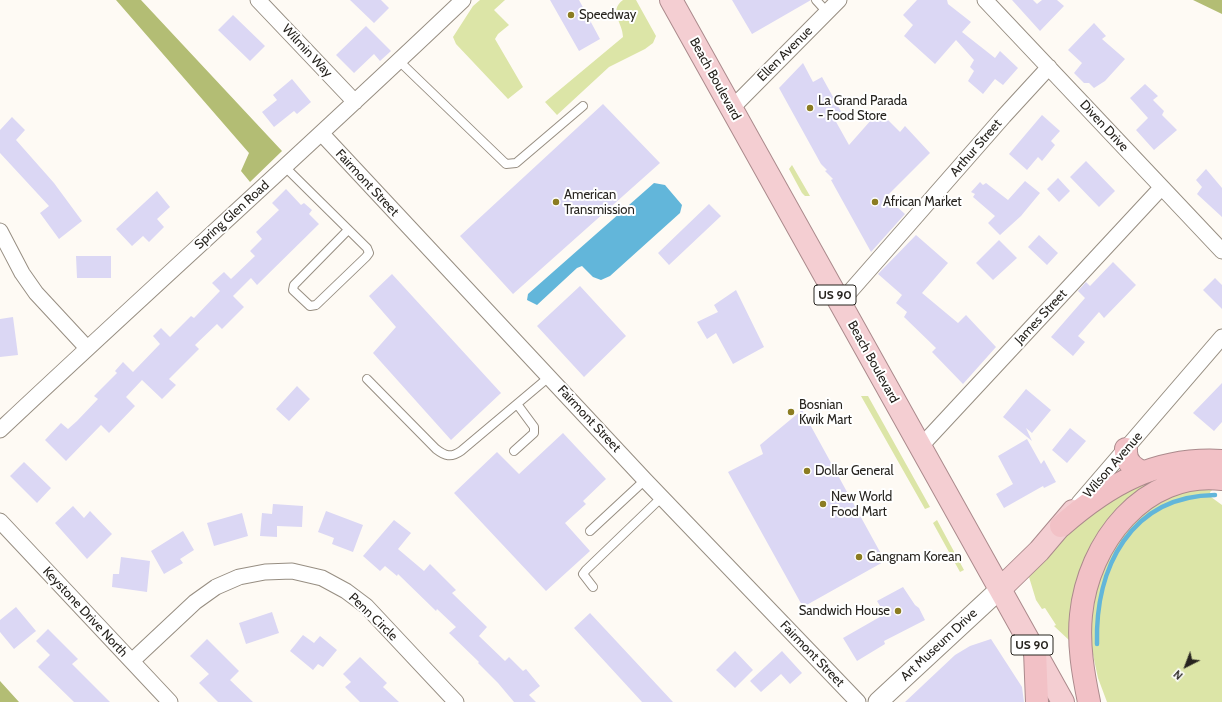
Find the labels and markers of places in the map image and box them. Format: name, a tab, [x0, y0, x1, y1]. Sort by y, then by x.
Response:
place label: Speedway	[579, 7, 636, 23]
marker: Speedway	[566, 10, 576, 20]
place label: La Grand Parada - Food Store	[818, 93, 907, 124]
marker: La Grand Parada - Food Store	[805, 103, 815, 113]
place label: American Transmission	[564, 187, 635, 218]
place label: African Market	[883, 194, 962, 210]
marker: American Transmission	[551, 197, 561, 207]
marker: African Market	[870, 197, 880, 207]
place label: Bosnian Kwik Mart	[799, 397, 852, 428]
marker: Bosnian Kwik Mart	[786, 407, 796, 417]
place label: Dollar General	[815, 463, 894, 479]
marker: Dollar General	[802, 466, 812, 476]
place label: New World Food Mart	[831, 489, 892, 520]
marker: New World Food Mart	[818, 499, 828, 509]
place label: Gangnam Korean	[867, 549, 962, 565]
marker: Gangnam Korean	[854, 552, 864, 562]
place label: Sandwich House	[799, 603, 890, 619]
marker: Sandwich House	[893, 606, 903, 616]

